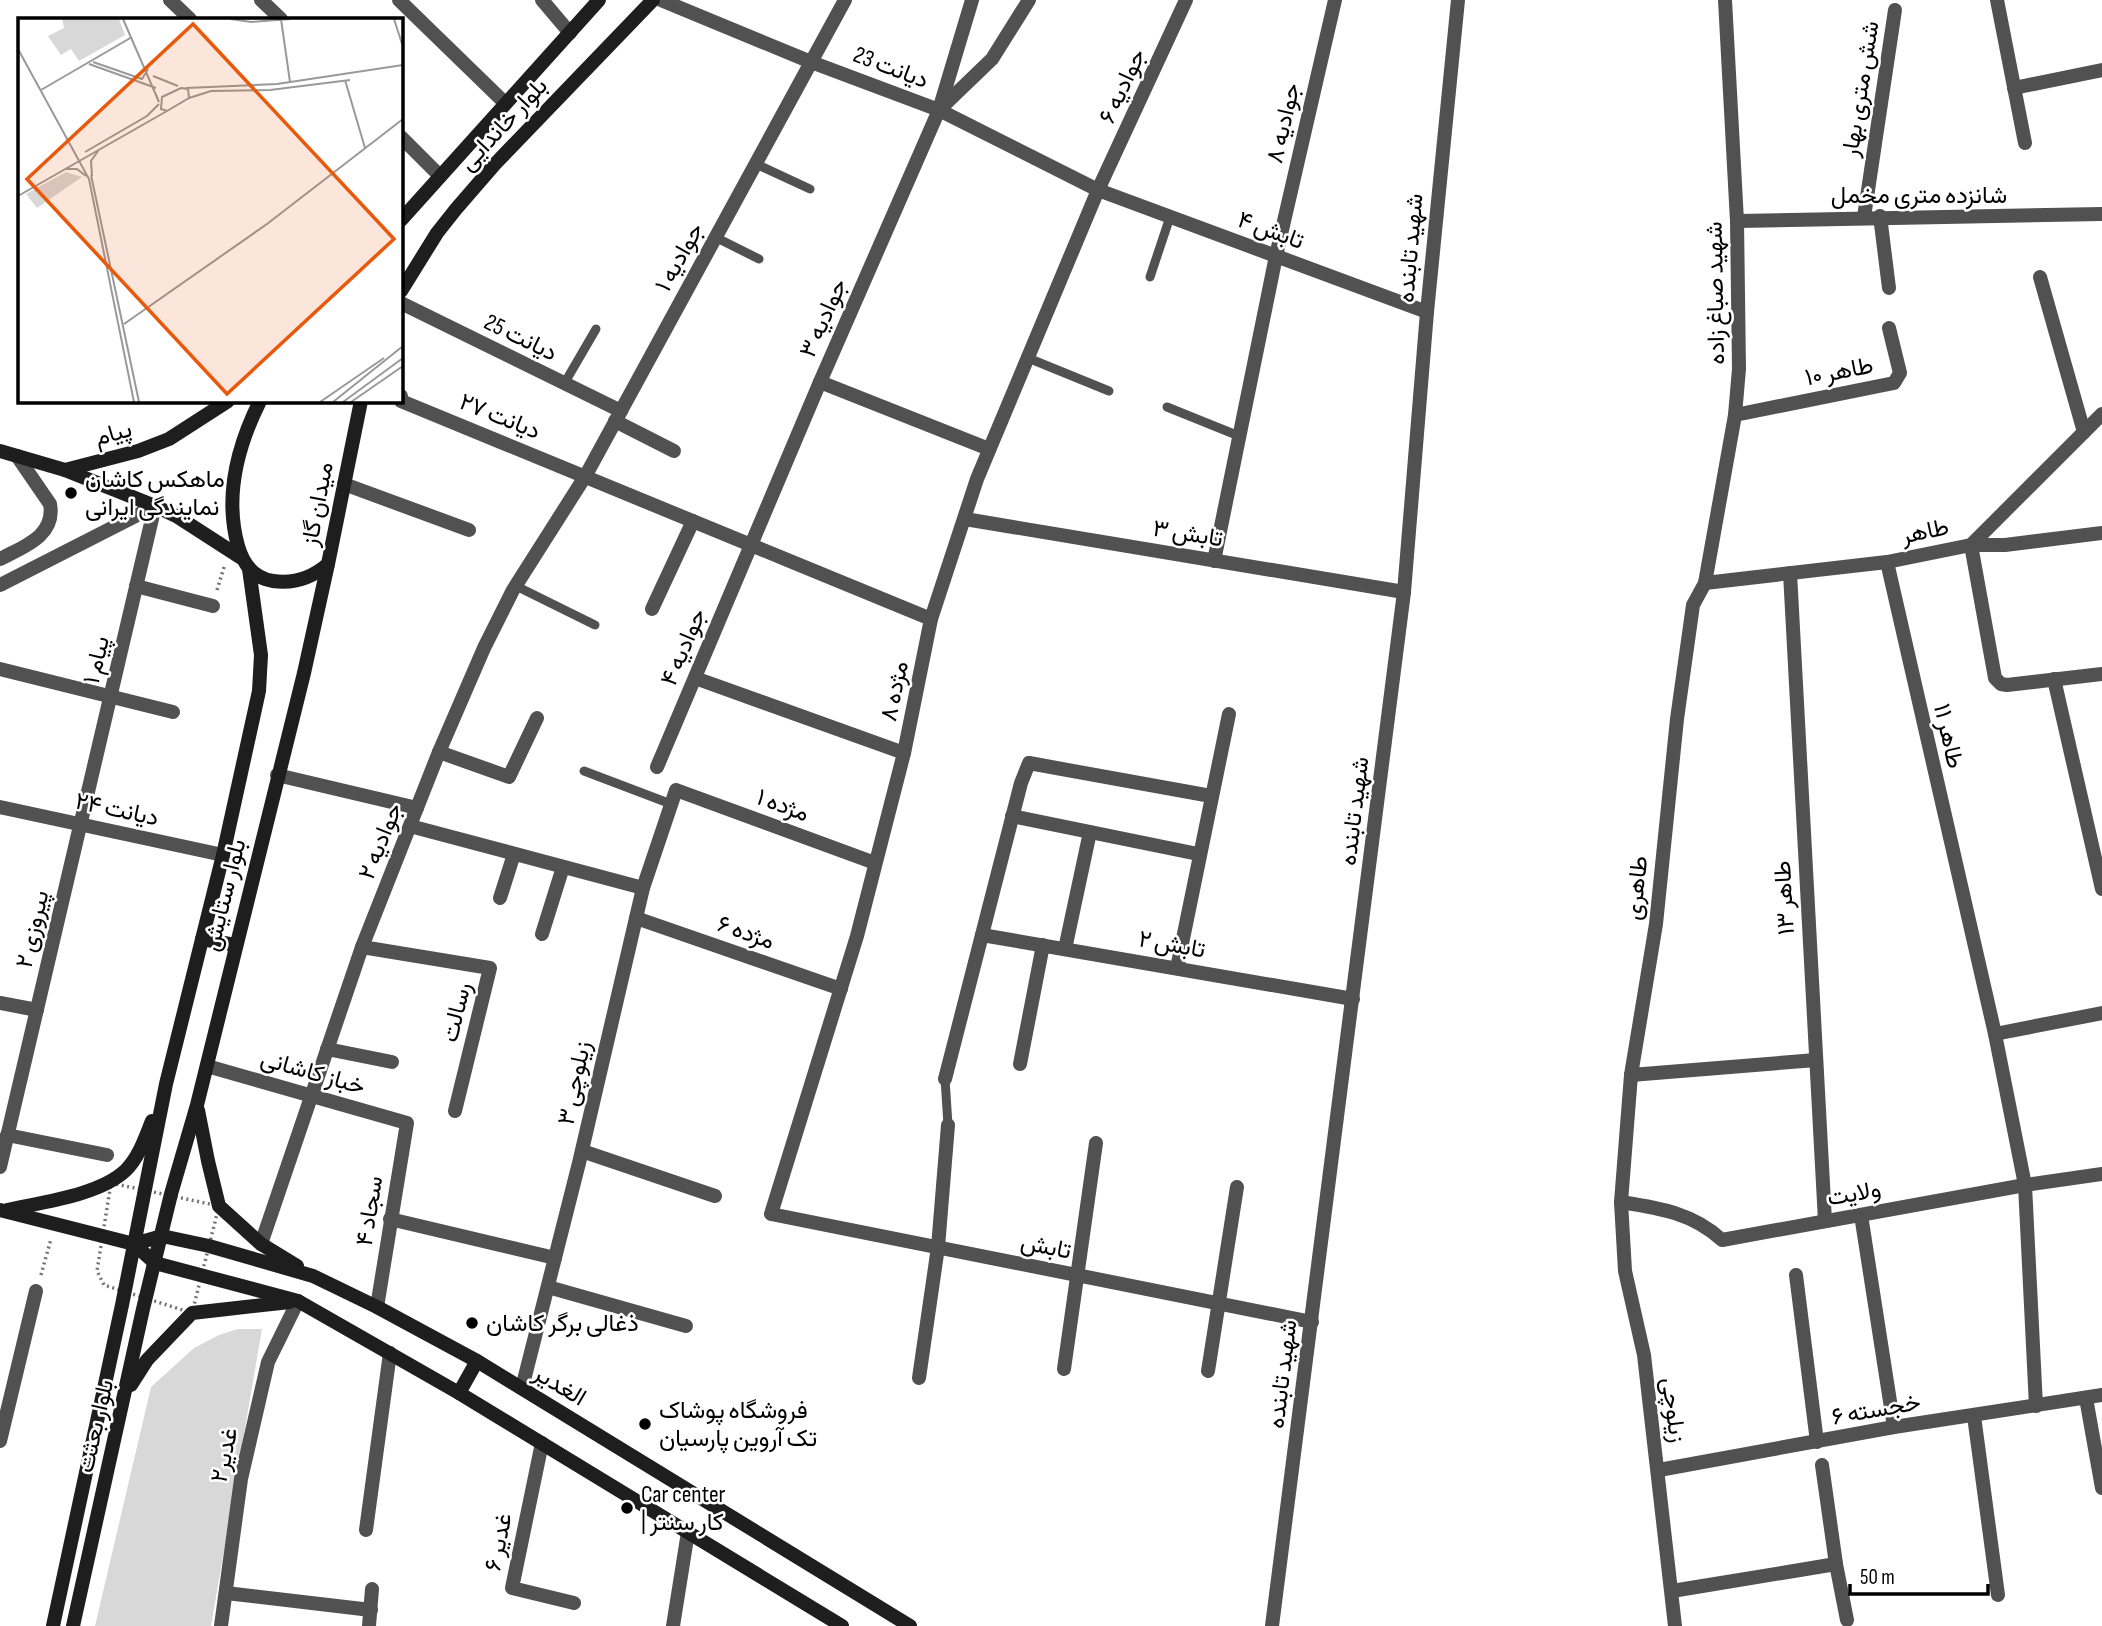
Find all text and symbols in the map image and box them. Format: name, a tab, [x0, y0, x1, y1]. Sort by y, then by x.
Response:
inset map	[18, 18, 402, 402]
street label: شش متری بهار	[1835, 19, 1886, 160]
street label: دیانت 23	[849, 40, 933, 95]
street label: جوادیه ۶	[1093, 44, 1152, 128]
street label: بلوار خاندایی	[453, 72, 554, 177]
street label: جوادیه ۸	[1260, 80, 1307, 166]
street label: شانزده متری مخمل	[1831, 181, 2007, 210]
street label: شهید تابنده	[1391, 192, 1430, 304]
street label: تابش ۴	[1234, 205, 1308, 256]
street label: جوادیه ۱	[649, 218, 710, 297]
street label: شهید صباغ زاده	[1700, 221, 1732, 365]
street label: جوادیه ۳	[793, 274, 854, 362]
street label: دیانت 25	[479, 307, 562, 368]
street label: طاهر ۱۰	[1803, 351, 1876, 392]
street label: دیانت ۲۷	[455, 387, 545, 446]
street label: پیام	[91, 414, 135, 454]
street label: میدان گاز	[295, 460, 340, 550]
place label: ماهکس کاشان نمایندگی ایرانی	[85, 465, 225, 522]
marker: ماهکس کاشان نمایندگی ایرانی	[63, 485, 79, 501]
street label: طاهر	[1898, 512, 1952, 551]
street label: تابش ۳	[1151, 514, 1225, 553]
street label: جوادیه ۴	[654, 604, 713, 690]
street label: پیام ۱	[77, 633, 117, 687]
street label: مژده ۸	[874, 658, 915, 724]
street label: طاهر ۱۱	[1927, 701, 1970, 771]
street label: شهید تابنده	[1333, 755, 1376, 867]
street label: مژده ۱	[753, 783, 813, 828]
street label: دیانت ۲۴	[73, 787, 161, 832]
street label: جوادیه ۲	[352, 799, 409, 884]
street label: بلوار ستایش	[197, 836, 252, 954]
street label: طاهری	[1619, 854, 1654, 922]
street label: طاهر ۱۳	[1768, 860, 1801, 936]
street label: پیروزی ۲	[9, 887, 56, 971]
street label: مژده ۶	[713, 909, 778, 956]
street label: تابش ۲	[1136, 924, 1208, 965]
street label: رسالت	[435, 979, 478, 1045]
street label: زیلوچی ۳	[551, 1038, 599, 1128]
street label: خباز کاشانی	[257, 1044, 368, 1101]
street label: سجاد ۴	[350, 1174, 389, 1248]
street label: ولایت	[1825, 1175, 1883, 1212]
street label: تابش	[1018, 1227, 1074, 1266]
place label: ذغالی برگر کاشان	[486, 1309, 639, 1338]
marker: ذغالی برگر کاشان	[464, 1315, 480, 1331]
street label: شهید تابنده	[1261, 1318, 1304, 1430]
street label: الغدیر	[527, 1358, 591, 1412]
street label: زیلوچی	[1654, 1376, 1692, 1445]
street label: بلوار بعثت	[71, 1377, 120, 1476]
street label: خجسته ۶	[1829, 1387, 1923, 1432]
place label: فروشگاه پوشاک تک آروین پارسیان	[659, 1396, 817, 1454]
marker: فروشگاه پوشاک تک آروین پارسیان	[637, 1416, 653, 1432]
street label: غدیر۲	[205, 1425, 244, 1485]
place label: Car center | کار سنتر	[641, 1480, 726, 1537]
marker: Car center | کار سنتر	[619, 1500, 635, 1516]
street label: غدیر ۶	[478, 1511, 519, 1574]
scale bar	[1850, 1552, 1988, 1596]
text: 50 m	[1860, 1565, 1895, 1590]

